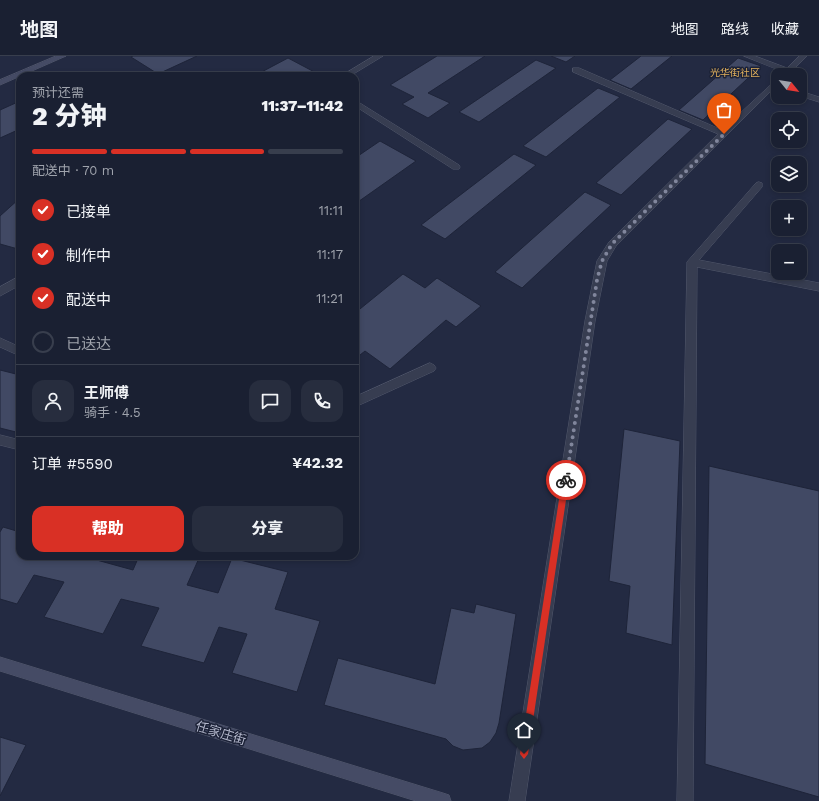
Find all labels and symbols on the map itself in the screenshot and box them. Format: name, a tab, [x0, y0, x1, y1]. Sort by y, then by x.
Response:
district label: 光华街社区	[710, 67, 760, 78]
north arrow	[771, 68, 807, 104]
pin	[707, 93, 741, 134]
courier	[546, 460, 586, 500]
pin	[507, 713, 541, 754]
street label: 任家庄街	[194, 718, 248, 748]

